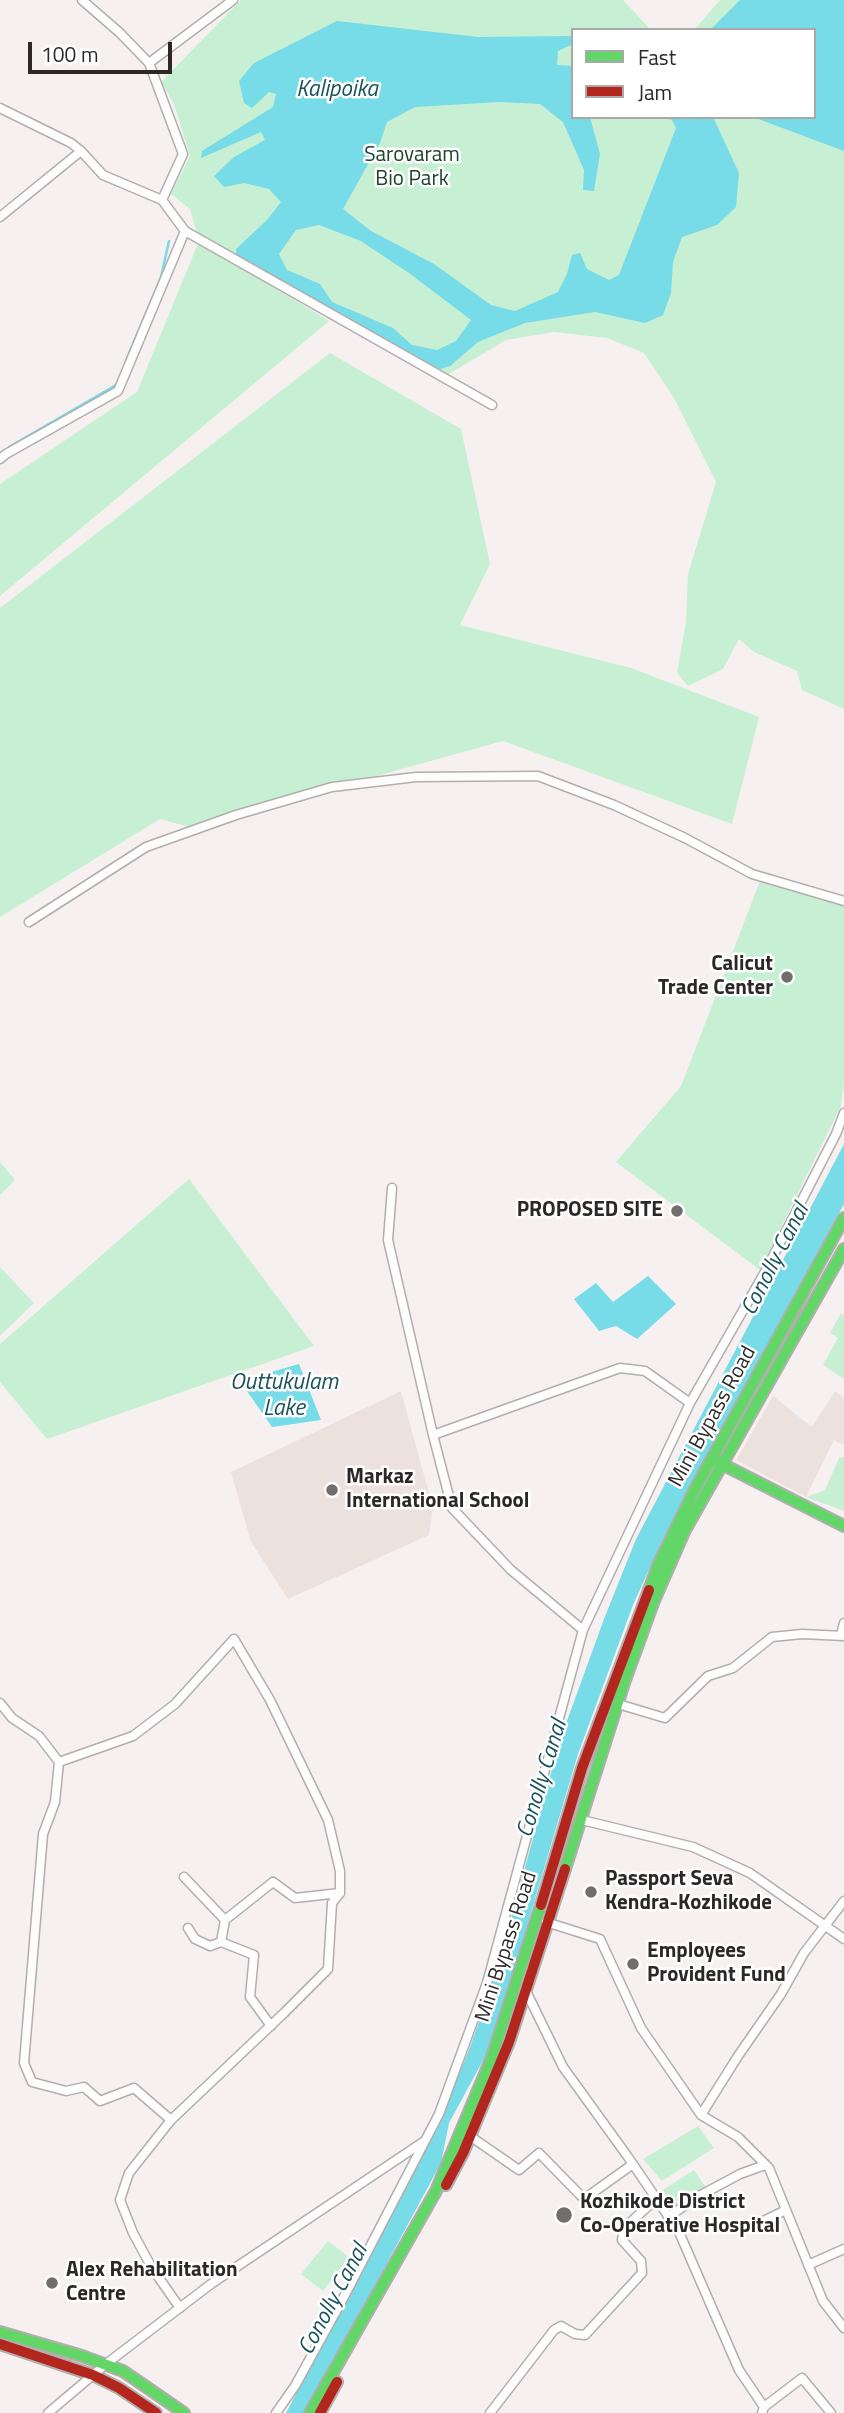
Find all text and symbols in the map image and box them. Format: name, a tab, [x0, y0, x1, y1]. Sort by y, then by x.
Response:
scale bar	[32, 28, 175, 72]
legend	[571, 28, 816, 119]
text: 100 m	[41, 38, 98, 70]
text: Fast	[638, 41, 676, 73]
water label: Kalipoika	[296, 76, 378, 104]
text: Jam	[638, 76, 672, 108]
park label: Sarovaram Bio Park	[364, 143, 460, 193]
place label: Calicut Trade Center	[658, 952, 773, 1002]
marker: Calicut Trade Center	[779, 969, 795, 985]
place label: PROPOSED SITE	[517, 1198, 663, 1224]
water label: Conolly Canal	[736, 1200, 816, 1320]
marker: PROPOSED SITE	[669, 1203, 685, 1219]
street label: Mini Bypass Road	[664, 1342, 762, 1492]
water label: Outtukulam Lake	[230, 1369, 338, 1423]
place label: Markaz International School	[346, 1465, 529, 1515]
marker: Markaz International School	[324, 1482, 340, 1498]
water label: Conolly Canal	[512, 1717, 574, 1841]
place label: Passport Seva Kendra-Kozhikode	[605, 1867, 772, 1917]
street label: Mini Bypass Road	[471, 1868, 543, 2026]
marker: Passport Seva Kendra-Kozhikode	[583, 1884, 599, 1900]
place label: Employees Provident Fund	[647, 1939, 786, 1989]
marker: Employees Provident Fund	[625, 1956, 641, 1972]
place label: Kozhikode District Co-Operative Hospital	[580, 2190, 780, 2240]
marker: Kozhikode District Co-Operative Hospital	[554, 2205, 574, 2225]
water label: Conolly Canal	[293, 2240, 375, 2360]
place label: Alex Rehabilitation Centre	[66, 2258, 238, 2308]
marker: Alex Rehabilitation Centre	[44, 2275, 60, 2291]

